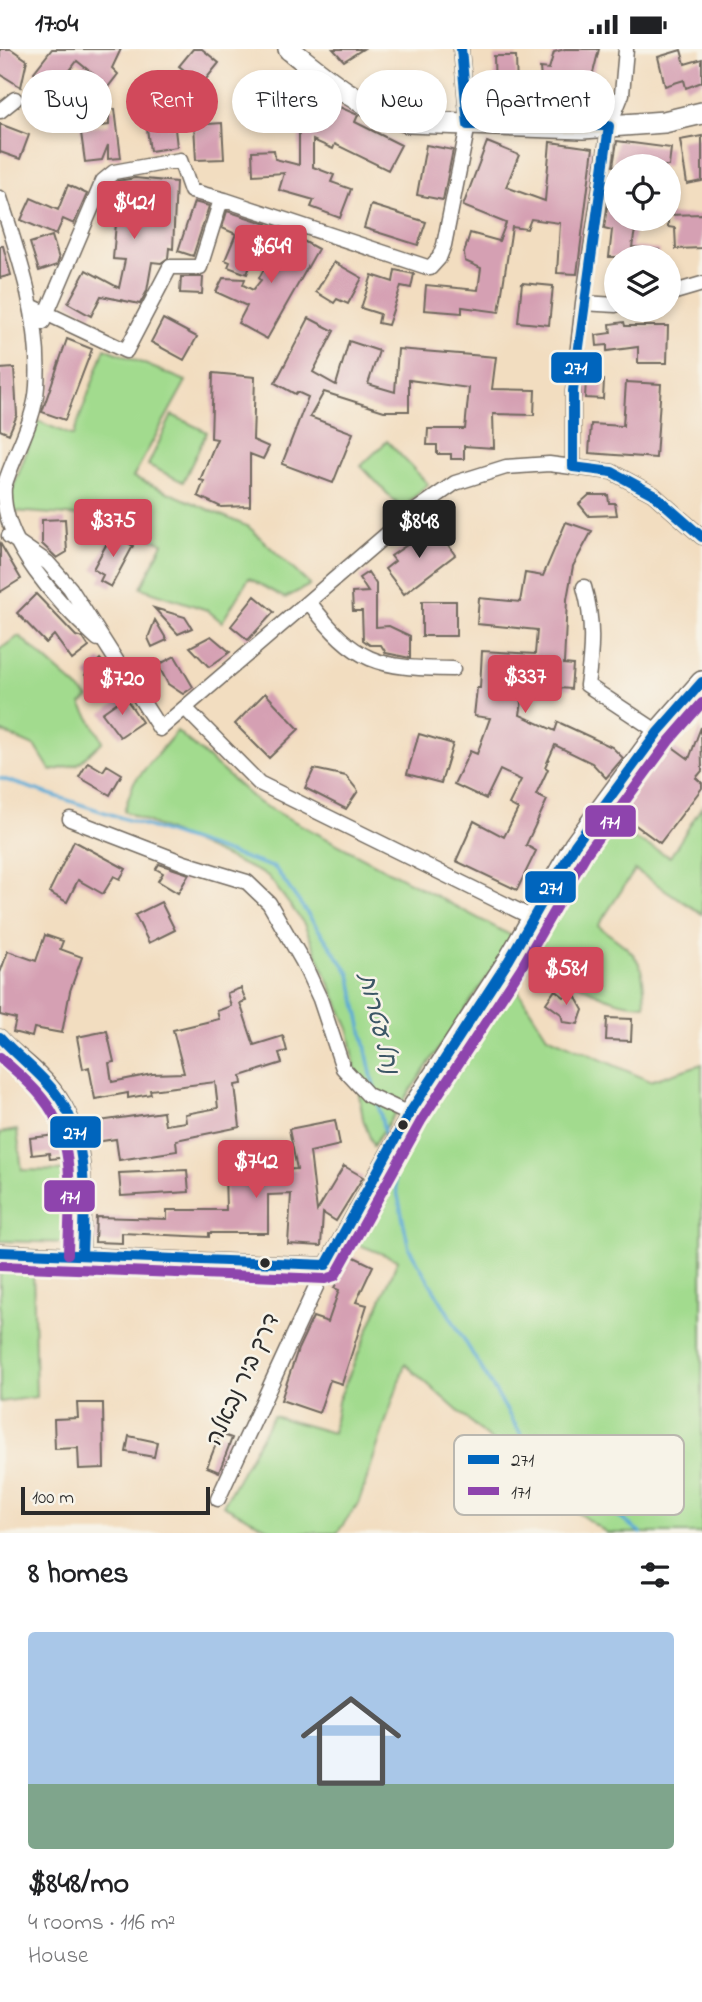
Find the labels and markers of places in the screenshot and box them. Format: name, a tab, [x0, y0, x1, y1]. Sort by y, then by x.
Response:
pin: $421	[93, 181, 175, 241]
pin: $649	[230, 225, 312, 285]
pin: $375	[72, 499, 154, 559]
pin: $848	[378, 501, 460, 560]
pin: $337	[484, 655, 566, 715]
pin: $720	[81, 657, 163, 717]
pin: $581	[525, 947, 607, 1007]
unlabelled marker	[396, 1118, 410, 1132]
pin: $742	[215, 1141, 297, 1200]
unlabelled marker	[258, 1256, 272, 1270]

